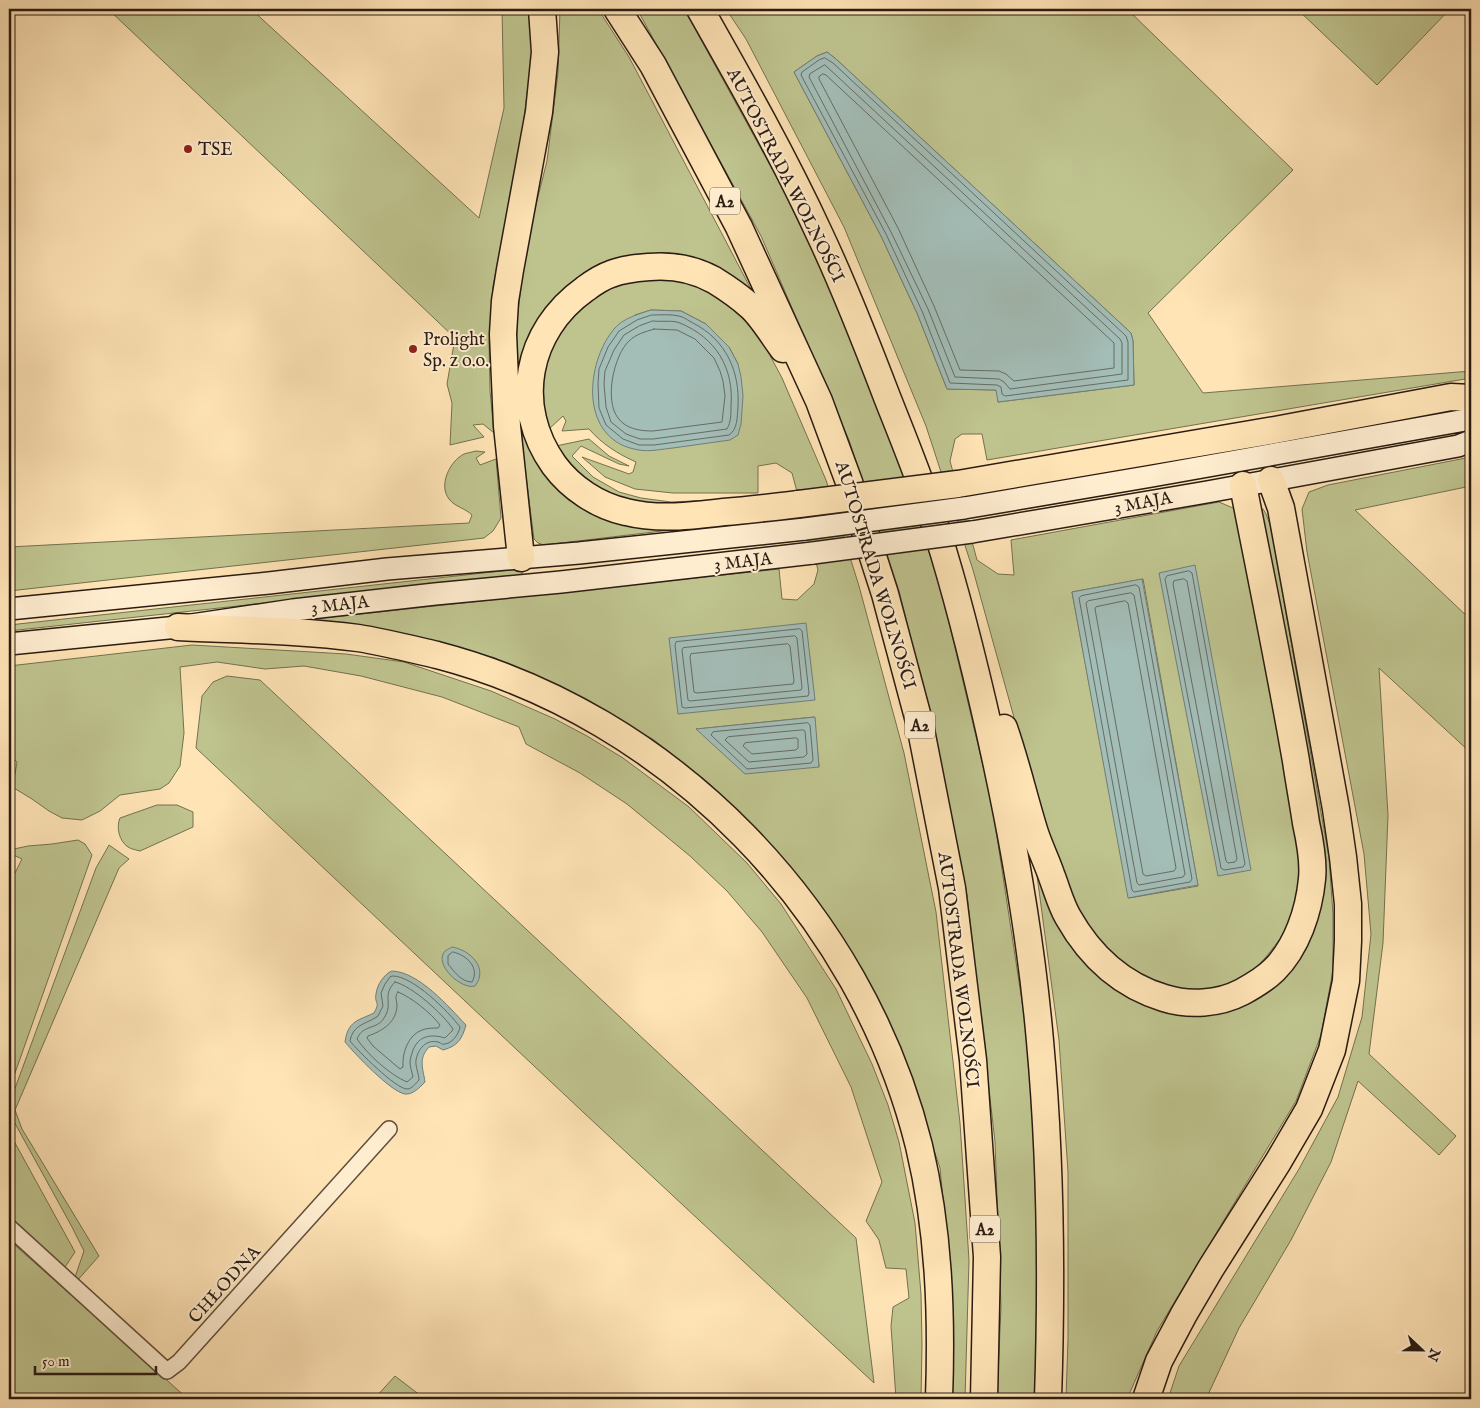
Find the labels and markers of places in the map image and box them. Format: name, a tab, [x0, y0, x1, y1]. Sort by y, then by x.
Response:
place label: TSE	[198, 139, 233, 162]
marker: TSE	[182, 143, 194, 155]
place label: Prolight Sp. z o.o.	[423, 329, 489, 373]
marker: Prolight Sp. z o.o.	[407, 343, 419, 355]

